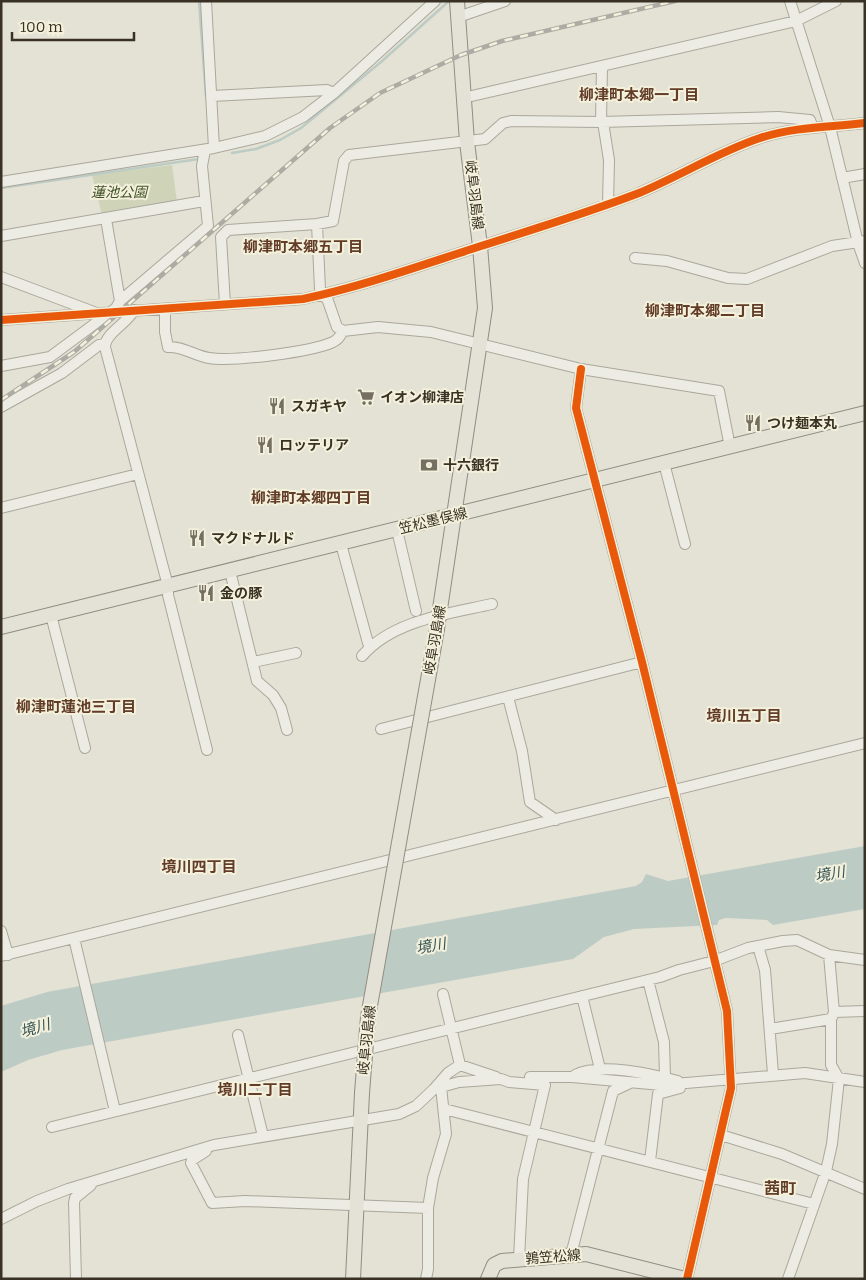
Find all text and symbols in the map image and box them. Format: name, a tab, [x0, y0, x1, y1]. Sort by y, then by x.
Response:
scale bar	[12, 10, 135, 42]
text: 100 m	[20, 18, 63, 36]
district label: 柳津町本郷一丁目	[579, 86, 699, 104]
street label: 岐阜羽島線	[461, 159, 487, 231]
park label: 蓮池公園	[91, 184, 149, 201]
district label: 柳津町本郷五丁目	[243, 238, 363, 256]
district label: 柳津町本郷二丁目	[645, 302, 765, 320]
supermarket icon: イオン柳津店	[356, 387, 376, 407]
place label: イオン柳津店	[380, 389, 464, 406]
restaurant icon: スガキヤ	[267, 396, 287, 416]
place label: スガキヤ	[291, 398, 347, 415]
restaurant icon: つけ麺本丸	[743, 413, 763, 433]
place label: つけ麺本丸	[767, 415, 837, 432]
restaurant icon: ロッテリア	[255, 435, 275, 455]
place label: ロッテリア	[279, 437, 349, 454]
bank icon: 十六銀行	[419, 455, 439, 475]
place label: 十六銀行	[443, 457, 499, 474]
district label: 柳津町本郷四丁目	[251, 489, 371, 507]
street label: 笠松墨俣線	[397, 504, 469, 538]
restaurant icon: マクドナルド	[187, 528, 207, 548]
place label: マクドナルド	[211, 530, 295, 547]
restaurant icon: 金の豚	[196, 583, 216, 603]
place label: 金の豚	[220, 585, 263, 602]
street label: 岐阜羽島線	[421, 604, 449, 676]
district label: 柳津町蓮池三丁目	[16, 698, 136, 716]
district label: 境川五丁目	[706, 707, 782, 725]
district label: 境川四丁目	[161, 858, 237, 876]
water label: 境川	[814, 862, 848, 885]
water label: 境川	[415, 934, 449, 957]
street label: 岐阜羽島線	[355, 1004, 379, 1076]
water label: 境川	[18, 1015, 54, 1041]
district label: 境川二丁目	[217, 1081, 293, 1099]
district label: 茜町	[764, 1179, 796, 1198]
street label: 鶉笠松線	[524, 1247, 582, 1267]

